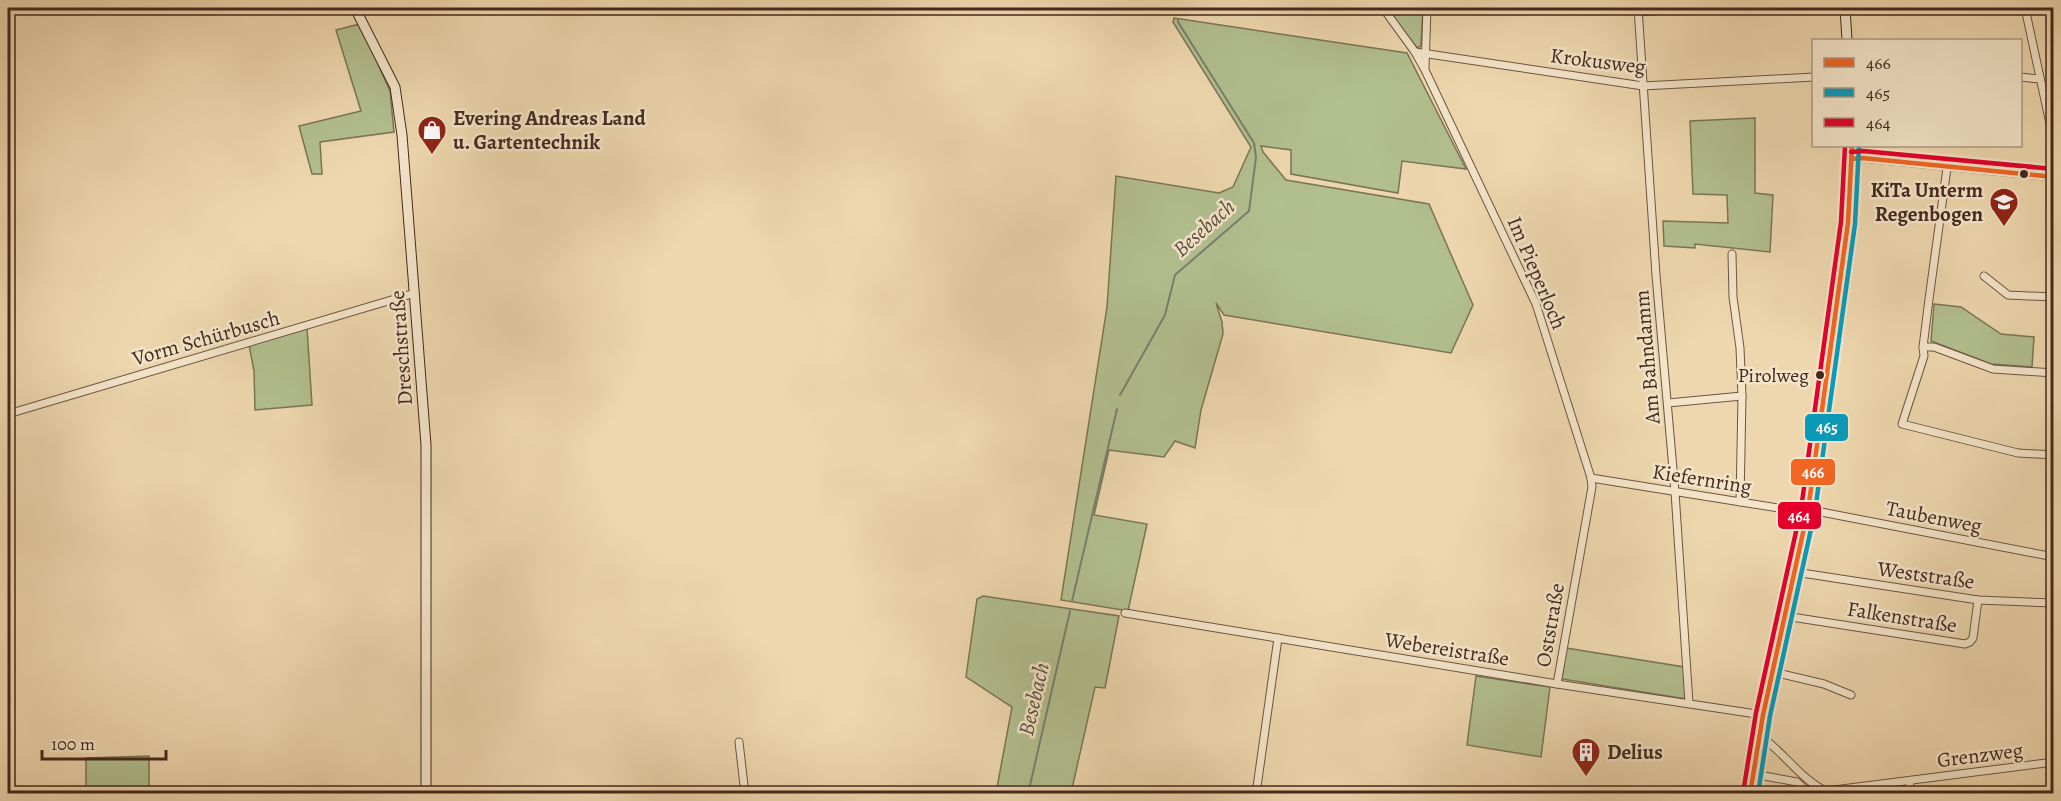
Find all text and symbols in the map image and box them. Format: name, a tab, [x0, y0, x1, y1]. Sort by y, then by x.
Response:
legend	[1812, 39, 2022, 147]
street label: Krokusweg	[1549, 41, 1648, 81]
text: 466	[1866, 51, 1891, 75]
text: 465	[1866, 81, 1890, 105]
place label: Evering Andreas Land u. Gartentechnik	[453, 104, 647, 156]
text: 464	[1866, 111, 1891, 135]
shop icon: Evering Andreas Land u. Gartentechnik	[416, 114, 448, 156]
unlabelled marker	[2018, 168, 2030, 180]
place label: KiTa Unterm Regenbogen	[1870, 176, 1983, 228]
school or university icon: KiTa Unterm Regenbogen	[1988, 186, 2020, 228]
water label: Besebach	[1166, 192, 1242, 264]
street label: Im Pieperloch	[1501, 212, 1573, 334]
street label: Dreschstraße	[383, 289, 419, 407]
street label: Am Bahndamm	[1627, 289, 1667, 426]
street label: Vorm Schürbusch	[128, 304, 283, 373]
place label: Pirolweg	[1738, 362, 1809, 389]
marker: Pirolweg	[1814, 369, 1826, 381]
line badge: 465	[1804, 413, 1849, 442]
text: 465	[1816, 417, 1838, 439]
street label: Kiefernring	[1650, 457, 1754, 501]
line badge: 466	[1790, 458, 1836, 486]
text: 466	[1802, 462, 1825, 484]
street label: Taubenweg	[1884, 494, 1985, 540]
line badge: 464	[1777, 501, 1822, 530]
text: 464	[1788, 506, 1811, 528]
street label: Weststraße	[1875, 554, 1976, 596]
street label: Oststraße	[1529, 581, 1571, 669]
street label: Falkenstraße	[1845, 595, 1959, 639]
street label: Webereistraße	[1382, 625, 1511, 673]
water label: Besebach	[1011, 660, 1057, 738]
scale bar	[42, 723, 166, 761]
text: 100 m	[51, 732, 95, 756]
building icon: Delius	[1570, 736, 1602, 778]
street label: Grenzweg	[1936, 736, 2025, 774]
place label: Delius	[1607, 738, 1663, 766]

